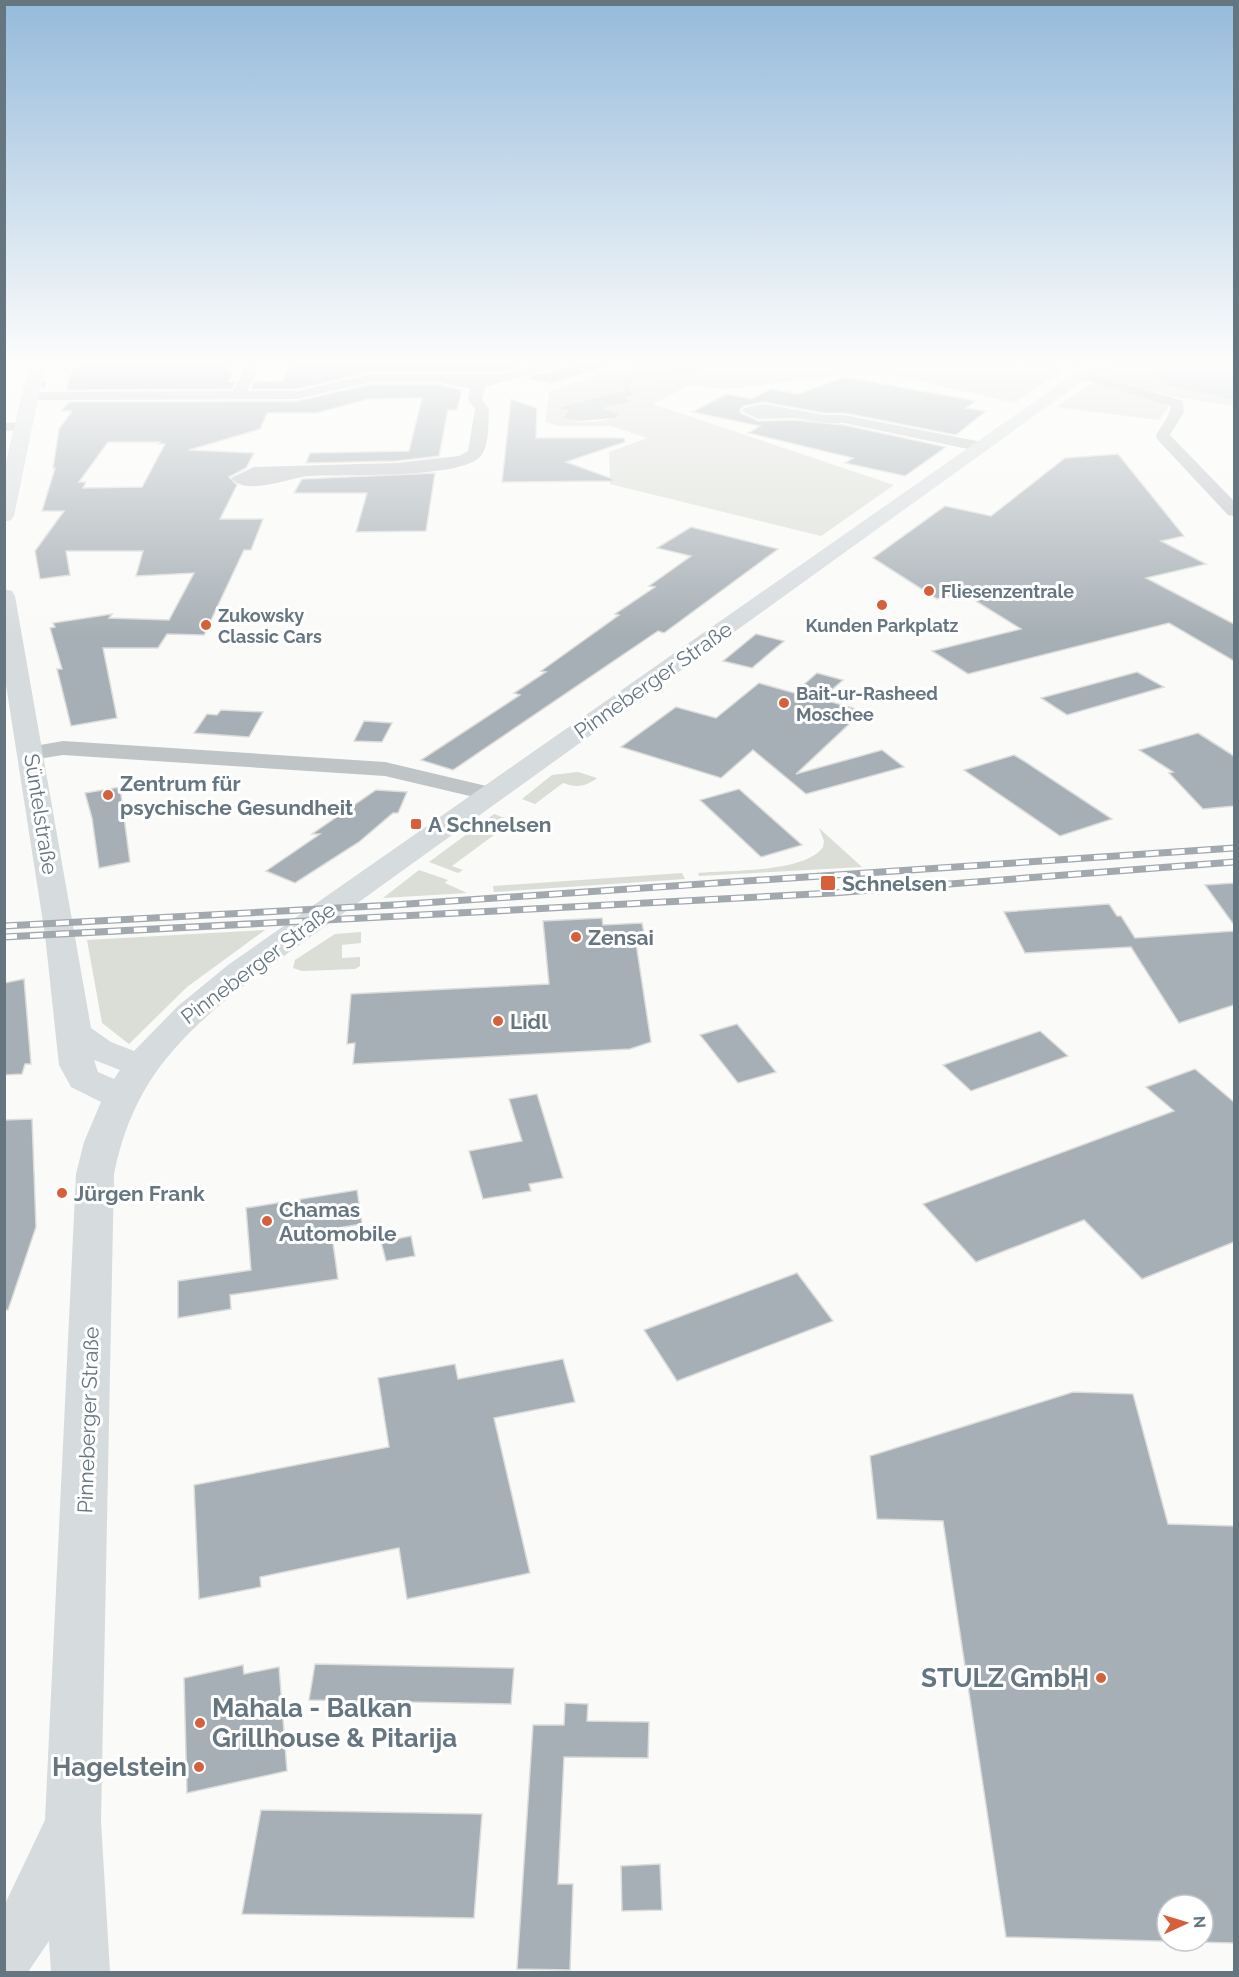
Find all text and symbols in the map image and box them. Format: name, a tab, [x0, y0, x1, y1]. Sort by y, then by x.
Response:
place label: Fliesenzentrale	[941, 581, 1074, 602]
marker: Fliesenzentrale	[922, 584, 936, 598]
marker: Kunden Parkplatz	[875, 598, 889, 612]
place label: Zukowsky Classic Cars	[218, 605, 322, 647]
place label: Kunden Parkplatz	[806, 615, 959, 636]
street label: Pinneberger Straße	[569, 616, 737, 744]
marker: Zukowsky Classic Cars	[199, 618, 213, 632]
place label: Bait-ur-Rasheed Moschee	[796, 683, 938, 725]
marker: Bait-ur-Rasheed Moschee	[777, 696, 791, 710]
street label: Süntelstraße	[19, 752, 63, 876]
place label: Zentrum für psychische Gesundheit	[120, 771, 353, 820]
marker: Zentrum für psychische Gesundheit	[101, 788, 115, 802]
place label: A Schnelsen	[428, 812, 551, 837]
marker: A Schnelsen	[409, 817, 423, 831]
place label: Schnelsen	[842, 871, 947, 896]
marker: Schnelsen	[819, 874, 837, 892]
street label: Pinneberger Straße	[176, 897, 340, 1029]
place label: Zensai	[588, 925, 654, 950]
marker: Zensai	[569, 930, 583, 944]
place label: Lidl	[510, 1009, 548, 1034]
marker: Lidl	[491, 1014, 505, 1028]
place label: Jürgen Frank	[74, 1181, 205, 1206]
marker: Jürgen Frank	[55, 1186, 69, 1200]
place label: Chamas Automobile	[279, 1197, 397, 1246]
marker: Chamas Automobile	[260, 1214, 274, 1228]
street label: Pinneberger Straße	[72, 1326, 104, 1514]
place label: STULZ GmbH	[921, 1663, 1089, 1693]
marker: STULZ GmbH	[1094, 1671, 1108, 1685]
place label: Mahala - Balkan Grillhouse & Pitarija	[212, 1693, 457, 1753]
marker: Mahala - Balkan Grillhouse & Pitarija	[193, 1716, 207, 1730]
place label: Hagelstein	[52, 1752, 187, 1782]
marker: Hagelstein	[192, 1760, 206, 1774]
north arrow	[1155, 1893, 1215, 1953]
text: N	[1190, 1915, 1209, 1929]

